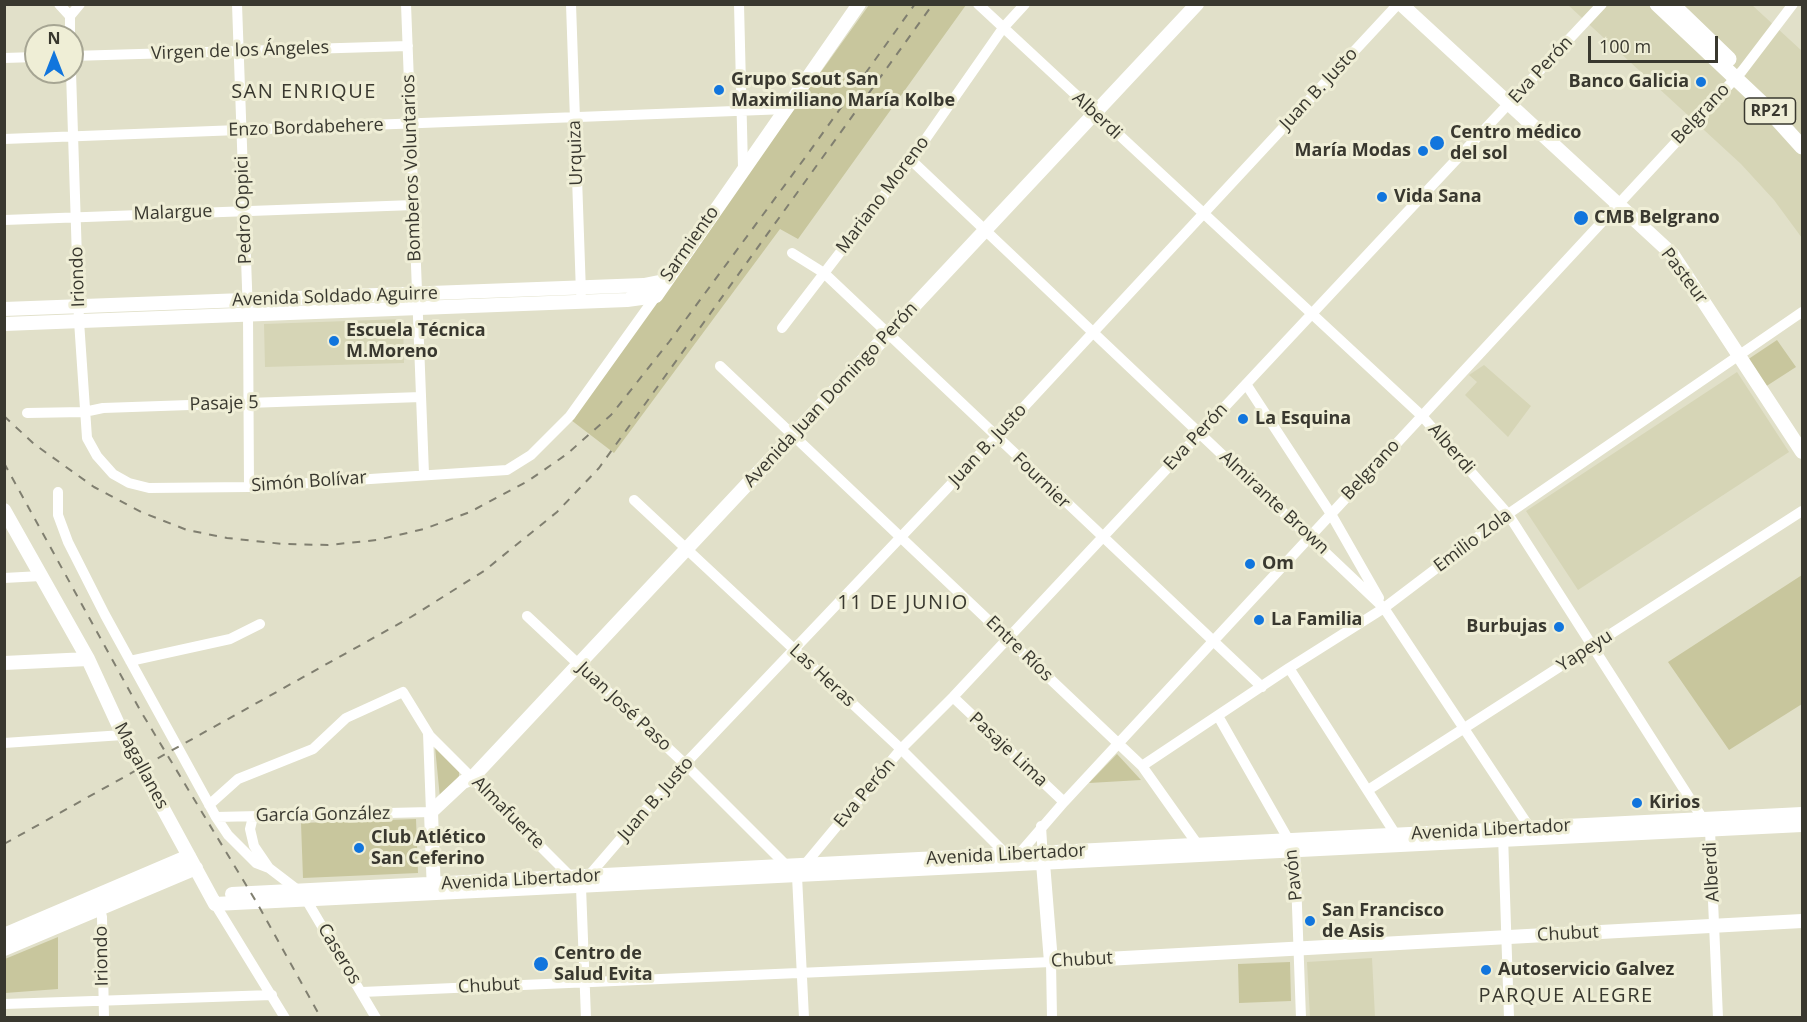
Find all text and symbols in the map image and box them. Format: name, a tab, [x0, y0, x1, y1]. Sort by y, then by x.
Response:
north arrow	[24, 24, 84, 84]
scale bar	[1591, 24, 1722, 62]
text: N	[47, 27, 61, 49]
street label: Eva Perón	[1505, 32, 1577, 108]
text: 100 m	[1599, 34, 1651, 58]
street label: Virgen de los Ángeles	[151, 37, 329, 65]
street label: Juan B. Justo	[1276, 43, 1362, 135]
place label: Grupo Scout San Maximiliano María Kolbe	[731, 69, 955, 112]
place label: Banco Galicia	[1569, 71, 1689, 93]
street label: Bomberos Voluntarios	[398, 74, 426, 262]
marker: Banco Galicia	[1694, 75, 1708, 89]
street label: Belgrano	[1667, 79, 1735, 149]
district label: SAN ENRIQUE	[231, 80, 377, 104]
marker: Grupo Scout San Maximiliano María Kolbe	[712, 83, 726, 97]
street label: Alberdi	[1068, 88, 1126, 144]
road number: RP21	[1744, 98, 1796, 124]
street label: Enzo Bordabehere	[228, 114, 384, 142]
street label: Urquiza	[564, 120, 588, 186]
place label: Centro médico del sol	[1450, 122, 1581, 164]
street label: Mariano Moreno	[832, 132, 934, 258]
marker: Centro médico del sol	[1428, 134, 1446, 152]
place label: María Modas	[1295, 140, 1411, 162]
marker: María Modas	[1416, 144, 1430, 158]
street label: Pedro Oppici	[231, 155, 257, 265]
place label: Vida Sana	[1394, 186, 1482, 208]
marker: Vida Sana	[1375, 190, 1389, 204]
street label: Malargue	[133, 201, 213, 225]
street label: Sarmiento	[656, 202, 724, 286]
place label: CMB Belgrano	[1594, 207, 1720, 229]
marker: CMB Belgrano	[1572, 209, 1590, 227]
street label: Pasteur	[1656, 244, 1712, 308]
street label: Iriondo	[66, 246, 90, 308]
street label: Avenida Soldado Aguirre	[232, 283, 438, 311]
street label: Avenida Juan Domingo Perón	[740, 298, 922, 492]
place label: Escuela Técnica M.Moreno	[346, 320, 486, 362]
marker: Escuela Técnica M.Moreno	[327, 334, 341, 348]
street label: Pasaje 5	[189, 392, 259, 416]
street label: Juan B. Justo	[945, 399, 1031, 491]
street label: Eva Perón	[1160, 399, 1232, 475]
place label: La Esquina	[1255, 408, 1351, 430]
marker: La Esquina	[1236, 412, 1250, 426]
street label: Alberdi	[1423, 419, 1479, 479]
street label: Belgrano	[1337, 435, 1405, 505]
street label: Almirante Brown	[1215, 447, 1333, 559]
street label: Fournier	[1008, 448, 1074, 514]
street label: Simón Bolívar	[251, 467, 367, 497]
street label: Emilio Zola	[1430, 505, 1516, 577]
place label: Om	[1262, 553, 1294, 575]
marker: Om	[1243, 557, 1257, 571]
district label: 11 DE JUNIO	[837, 591, 969, 615]
place label: La Familia	[1271, 609, 1362, 631]
street label: Entre Ríos	[981, 612, 1057, 686]
marker: La Familia	[1252, 613, 1266, 627]
place label: Burbujas	[1466, 616, 1547, 638]
marker: Burbujas	[1552, 620, 1566, 634]
street label: Yapeyu	[1553, 625, 1617, 677]
street label: Las Heras	[785, 640, 859, 712]
street label: Juan José Paso	[572, 658, 676, 756]
street label: Pasaje Lima	[964, 708, 1052, 792]
street label: Magallanes	[109, 719, 173, 813]
street label: Juan B. Justo	[614, 753, 698, 845]
street label: Eva Perón	[830, 754, 900, 832]
street label: Almafuerte	[467, 772, 549, 854]
place label: Kirios	[1649, 792, 1700, 814]
marker: Kirios	[1630, 796, 1644, 810]
street label: García González	[255, 803, 391, 827]
street label: Avenida Libertador	[1411, 815, 1571, 845]
place label: Club Atlético San Ceferino	[371, 827, 486, 870]
street label: Avenida Libertador	[926, 840, 1086, 870]
marker: Club Atlético San Ceferino	[352, 841, 366, 855]
street label: Alberdi	[1700, 841, 1724, 903]
street label: Pavón	[1281, 848, 1307, 902]
street label: Avenida Libertador	[441, 865, 601, 895]
place label: San Francisco de Asis	[1322, 900, 1444, 942]
marker: San Francisco de Asis	[1303, 914, 1317, 928]
street label: Caseros	[313, 920, 365, 988]
street label: Chubut	[1537, 922, 1599, 946]
street label: Iriondo	[91, 925, 113, 987]
place label: Centro de Salud Evita	[554, 943, 653, 986]
street label: Chubut	[1051, 948, 1113, 972]
marker: Centro de Salud Evita	[532, 955, 550, 973]
place label: Autoservicio Galvez	[1498, 959, 1674, 981]
marker: Autoservicio Galvez	[1479, 963, 1493, 977]
street label: Chubut	[458, 974, 520, 998]
district label: PARQUE ALEGRE	[1478, 984, 1654, 1008]

